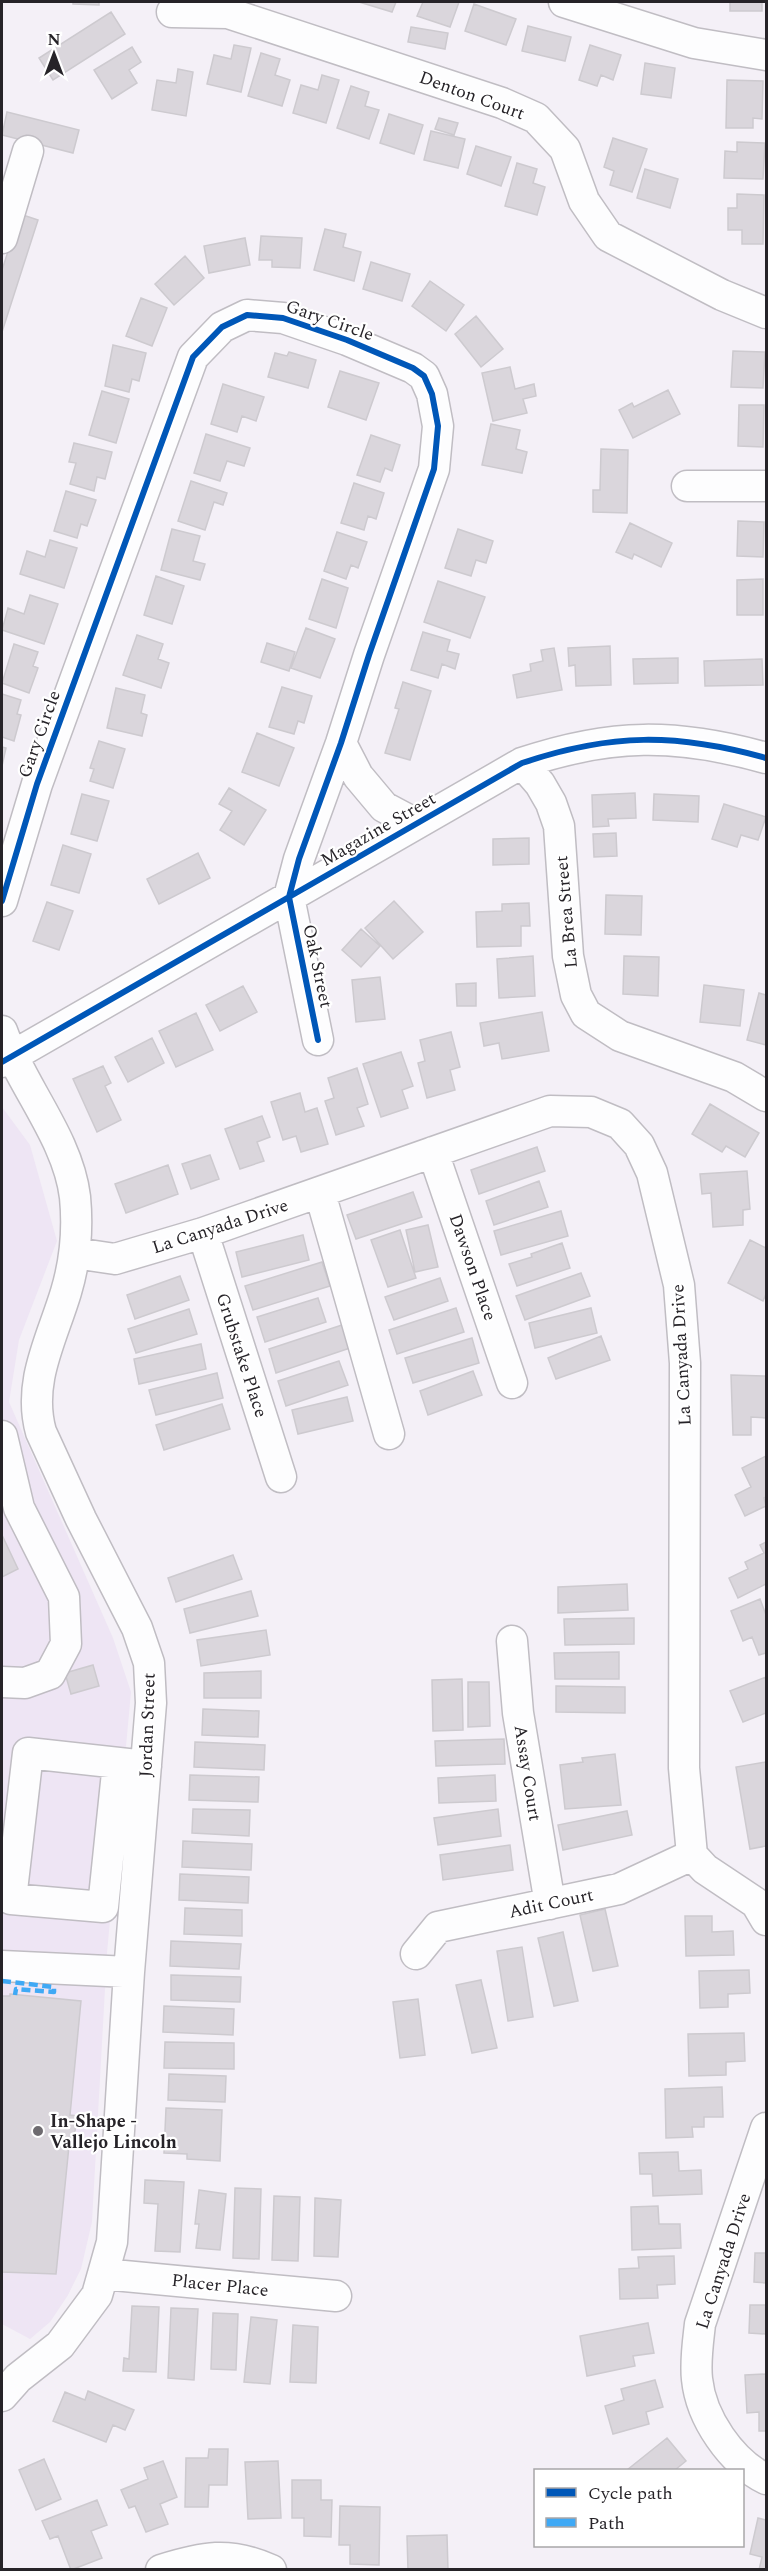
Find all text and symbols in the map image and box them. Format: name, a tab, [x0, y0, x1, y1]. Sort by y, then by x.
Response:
north arrow	[24, 24, 84, 84]
text: N	[47, 28, 61, 52]
street label: Denton Court	[415, 64, 528, 127]
street label: Gary Circle	[282, 293, 377, 348]
street label: Gary Circle	[11, 687, 68, 782]
street label: Magazine Street	[315, 785, 441, 873]
street label: La Brea Street	[548, 854, 585, 969]
street label: Oak Street	[295, 922, 340, 1010]
street label: La Canyada Drive	[149, 1192, 292, 1261]
street label: Dawson Place	[442, 1210, 503, 1324]
street label: La Canyada Drive	[664, 1283, 699, 1426]
street label: Grubstake Place	[209, 1289, 274, 1421]
street label: Jordan Street	[132, 1672, 163, 1778]
street label: Assay Court	[507, 1723, 548, 1823]
street label: Adit Court	[506, 1881, 596, 1926]
place label: In-Shape - Vallejo Lincoln	[50, 2108, 177, 2156]
marker: In-Shape - Vallejo Lincoln	[31, 2124, 45, 2138]
street label: La Canyada Drive	[689, 2190, 758, 2333]
street label: Placer Place	[170, 2267, 270, 2304]
legend	[534, 2469, 744, 2547]
text: Cycle path	[588, 2480, 673, 2507]
text: Path	[588, 2510, 625, 2537]

